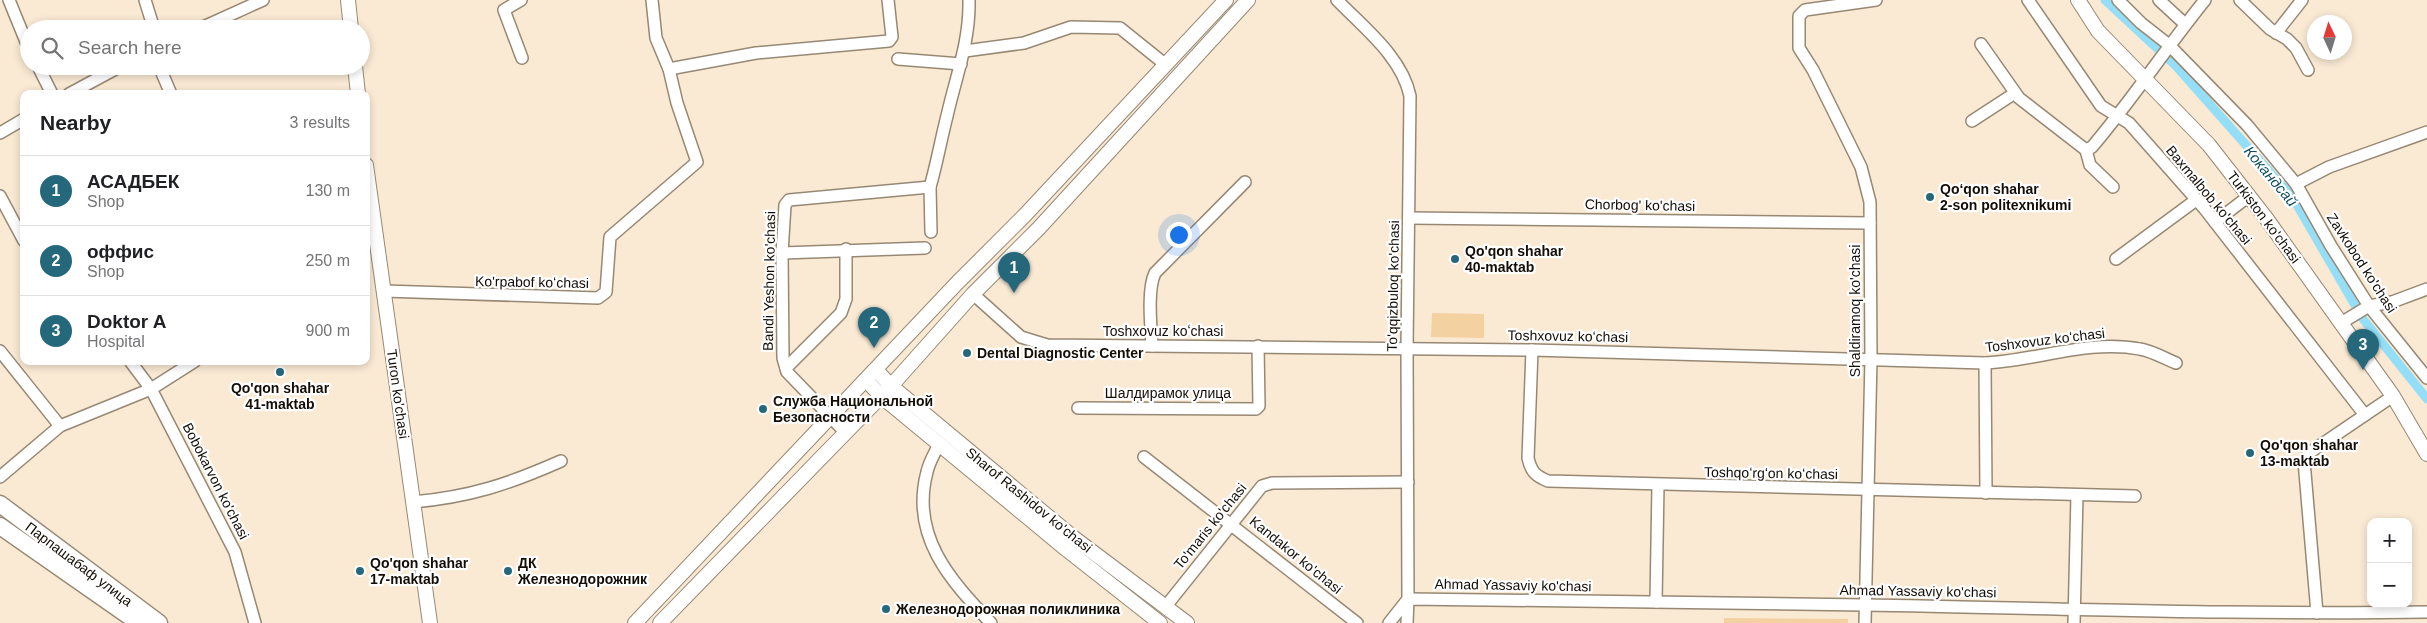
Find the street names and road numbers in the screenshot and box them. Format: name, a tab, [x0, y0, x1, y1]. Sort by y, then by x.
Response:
street label: Baxmalbob ko'chasi	[2163, 142, 2255, 248]
street label: Turkiston ko'chasi	[2224, 168, 2304, 266]
street label: Chorbog' ko'chasi	[1585, 196, 1695, 214]
street label: Zavkobod ko'chasi	[2324, 210, 2400, 316]
street label: Bandi Yeshon ko'chasi	[760, 211, 778, 351]
street label: To'qqizbuloq ko'chasi	[1384, 220, 1402, 352]
street label: Shaldiramoq ko'chasi	[1847, 245, 1863, 377]
street label: Ko'rpabof koʻchasi	[475, 273, 589, 291]
street label: Toshxovuz koʻchasi	[1103, 323, 1223, 339]
street label: Toshxovuz koʻchasi	[1984, 325, 2106, 355]
street label: Toshxovuz koʻchasi	[1508, 327, 1628, 345]
street label: Turon ko'chasi	[384, 348, 412, 440]
street label: Шалдирамок улица	[1105, 385, 1231, 401]
street label: Bobokarvon ko'chasi	[180, 420, 252, 542]
street label: Sharof Rashidov ko'chasi	[963, 444, 1095, 556]
street label: Toshqoʻrgʻon koʻchasi	[1704, 464, 1838, 482]
street label: To'maris ko'chasi	[1171, 480, 1249, 572]
street label: Kandakor ko'chasi	[1247, 513, 1345, 597]
street label: Парпашабаф улица	[23, 519, 136, 609]
street label: Ahmad Yassaviy ko'chasi	[1434, 576, 1592, 594]
street label: Ahmad Yassaviy ko'chasi	[1839, 582, 1997, 600]

